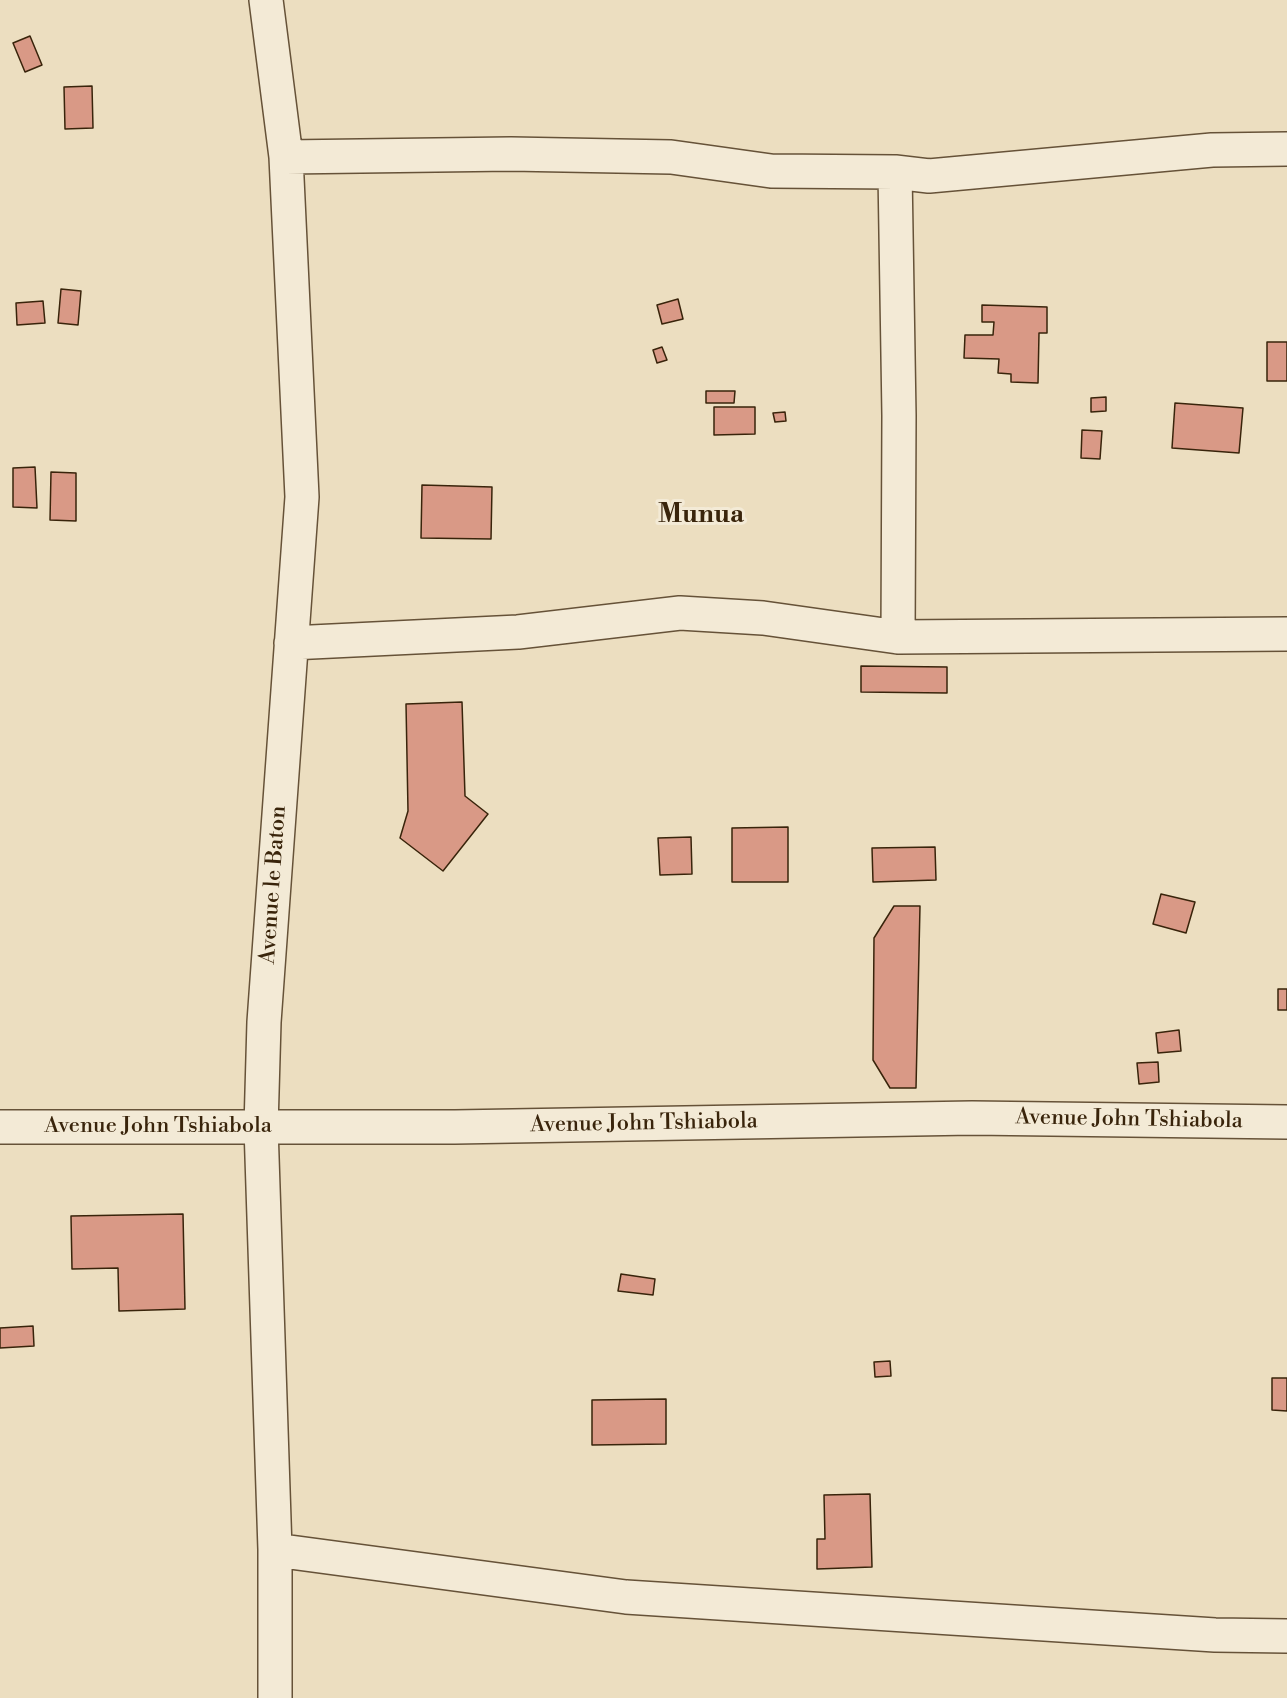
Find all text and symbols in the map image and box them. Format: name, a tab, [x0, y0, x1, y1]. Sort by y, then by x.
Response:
district label: Munua	[658, 500, 744, 532]
street label: Avenue le Baton	[255, 805, 293, 965]
street label: Avenue John Tshiabola	[1015, 1105, 1243, 1135]
street label: Avenue John Tshiabola	[530, 1109, 758, 1139]
street label: Avenue John Tshiabola	[44, 1114, 272, 1140]

